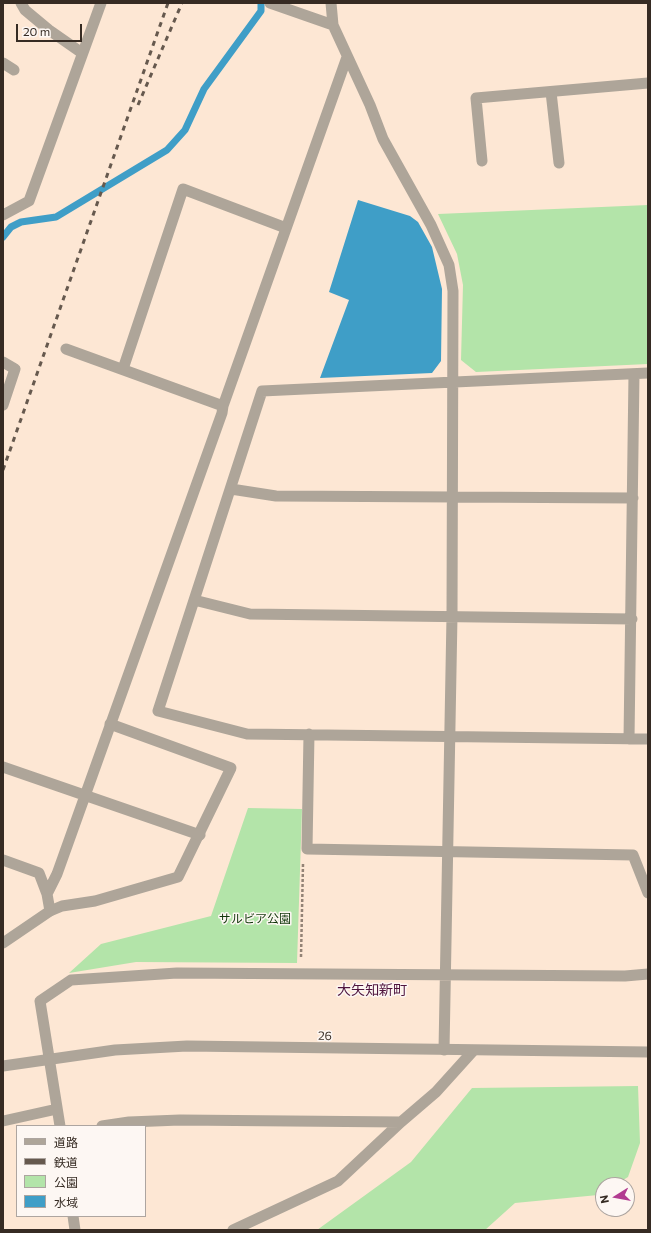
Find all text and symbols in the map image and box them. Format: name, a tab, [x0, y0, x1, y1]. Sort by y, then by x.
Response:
scale bar	[18, 16, 84, 42]
text: 20 m	[23, 24, 50, 38]
park label: サルビア公園	[219, 912, 291, 926]
district label: 大矢知新町	[337, 982, 407, 998]
street label: 26	[318, 1029, 332, 1043]
legend	[16, 1125, 146, 1217]
text: 道路	[54, 1135, 78, 1149]
text: 鉄道	[54, 1155, 78, 1169]
text: 公園	[54, 1175, 78, 1189]
north arrow	[595, 1177, 635, 1217]
text: N	[597, 1194, 611, 1204]
text: 水域	[54, 1195, 78, 1209]

